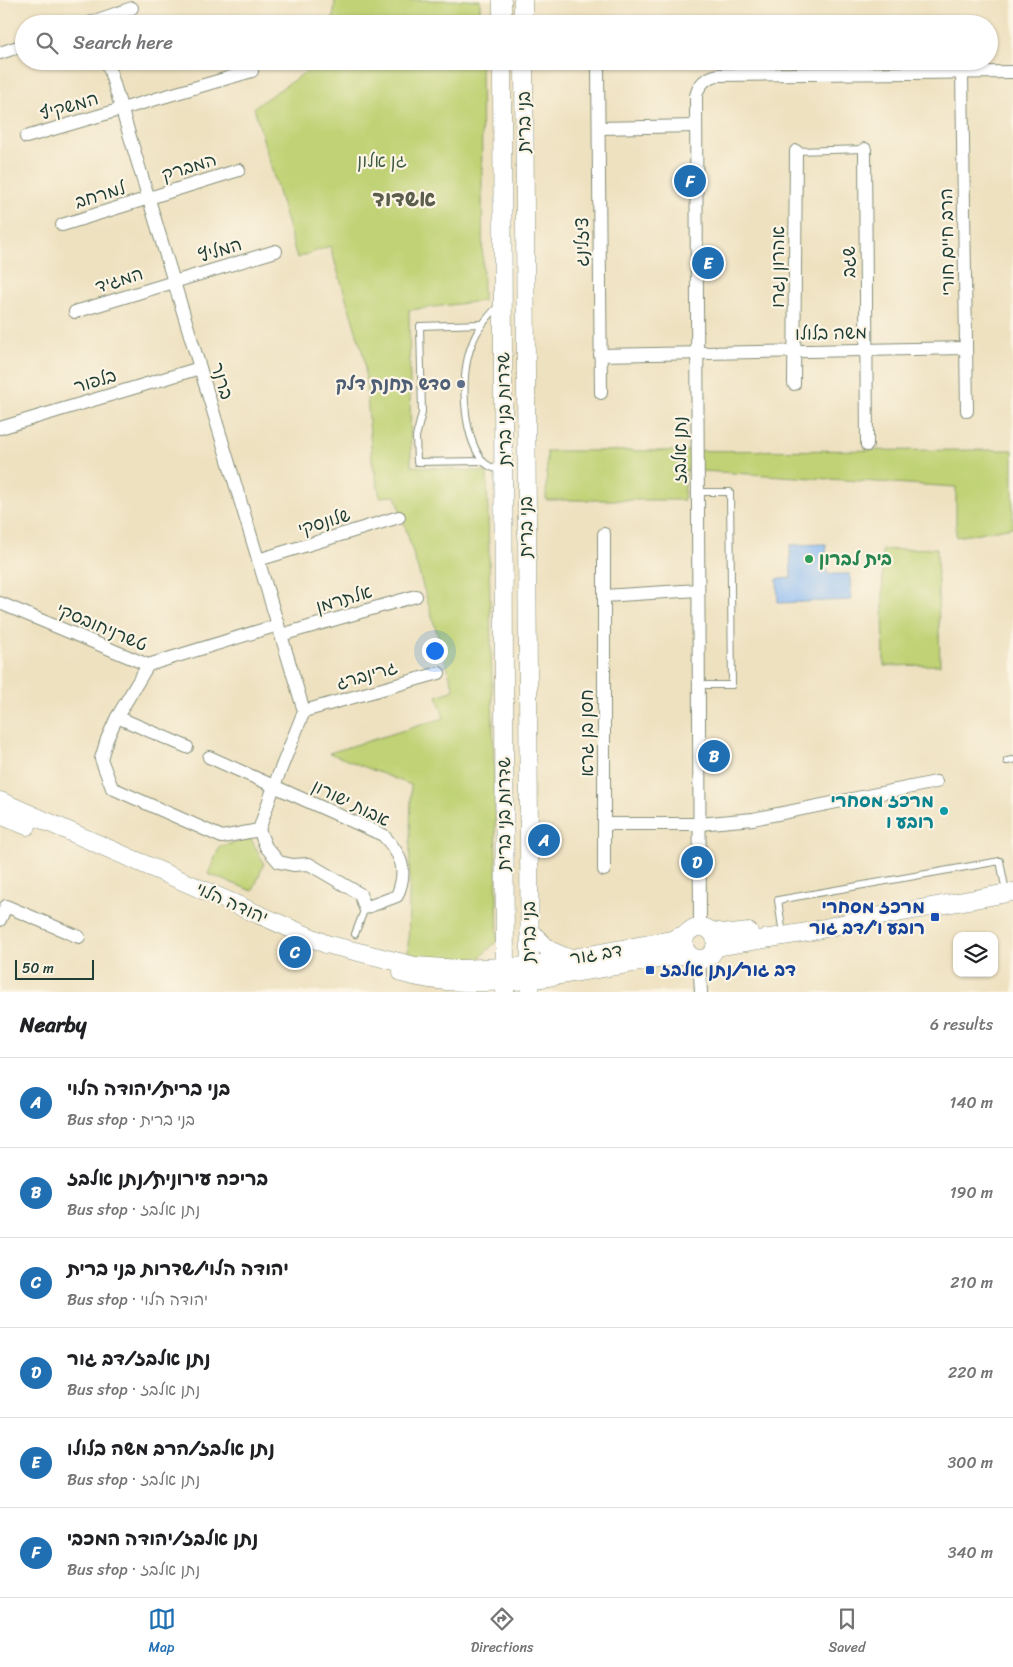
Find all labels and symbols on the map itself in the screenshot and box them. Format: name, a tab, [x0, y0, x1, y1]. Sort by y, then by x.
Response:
street label: המשקיף	[36, 82, 102, 130]
street label: בני ברית	[508, 91, 540, 154]
street label: המברק	[157, 143, 221, 191]
park label: גן אלון	[357, 145, 407, 177]
pin: F	[674, 162, 706, 200]
street label: למרחב	[70, 172, 130, 218]
district label: אשדוד	[372, 179, 436, 218]
street label: הרב חיים חורי	[930, 188, 964, 296]
street label: ציזלינג	[566, 217, 598, 267]
street label: אהרון נגרו	[762, 226, 794, 308]
street label: המליץ	[194, 228, 246, 272]
pin: E	[692, 244, 724, 282]
street label: שגב	[833, 246, 865, 278]
street label: המגיד	[91, 257, 147, 303]
street label: משה בלולו	[795, 316, 867, 350]
street label: שדרות בני ברית	[487, 352, 521, 467]
street label: ברנר	[201, 358, 243, 404]
street label: בלפור	[69, 359, 121, 403]
place label: סדש תחנת דלק	[336, 368, 451, 400]
marker: סדש תחנת דלק	[455, 378, 467, 390]
street label: נתן אלבז	[664, 416, 696, 484]
street label: בני ברית	[510, 496, 542, 559]
street label: שלונסקי	[294, 499, 354, 545]
place label: בית לברון	[819, 543, 892, 575]
marker: בית לברון	[803, 553, 815, 565]
street label: אלתרמן	[312, 576, 376, 622]
street label: טשרניחובסקי	[51, 593, 153, 661]
your location	[422, 638, 448, 664]
street label: גרינברג	[332, 651, 402, 699]
street label: חסן בן גרא	[571, 689, 603, 777]
pin: B	[698, 737, 730, 775]
street label: שדרות בני ברית	[488, 757, 520, 872]
street label: אבות ישורון	[306, 770, 396, 836]
place label: מרכז מסחרי רובע ו	[831, 785, 934, 838]
marker: מרכז מסחרי רובע ו	[938, 805, 950, 817]
pin: A	[528, 821, 560, 859]
pin: D	[681, 843, 713, 881]
street label: יהודה הלוי	[191, 873, 273, 933]
place label: מרכז מסחרי רובע ו׳/דב גור	[809, 891, 925, 944]
street label: בני ברית	[513, 901, 545, 964]
marker: מרכז מסחרי רובע ו׳/דב גור	[929, 911, 941, 923]
pin: C	[279, 933, 311, 971]
street label: דב גור	[567, 934, 625, 974]
place label: דב גור/נתן אלבז	[660, 954, 796, 986]
scale bar	[15, 957, 94, 980]
marker: דב גור/נתן אלבז	[644, 964, 656, 976]

